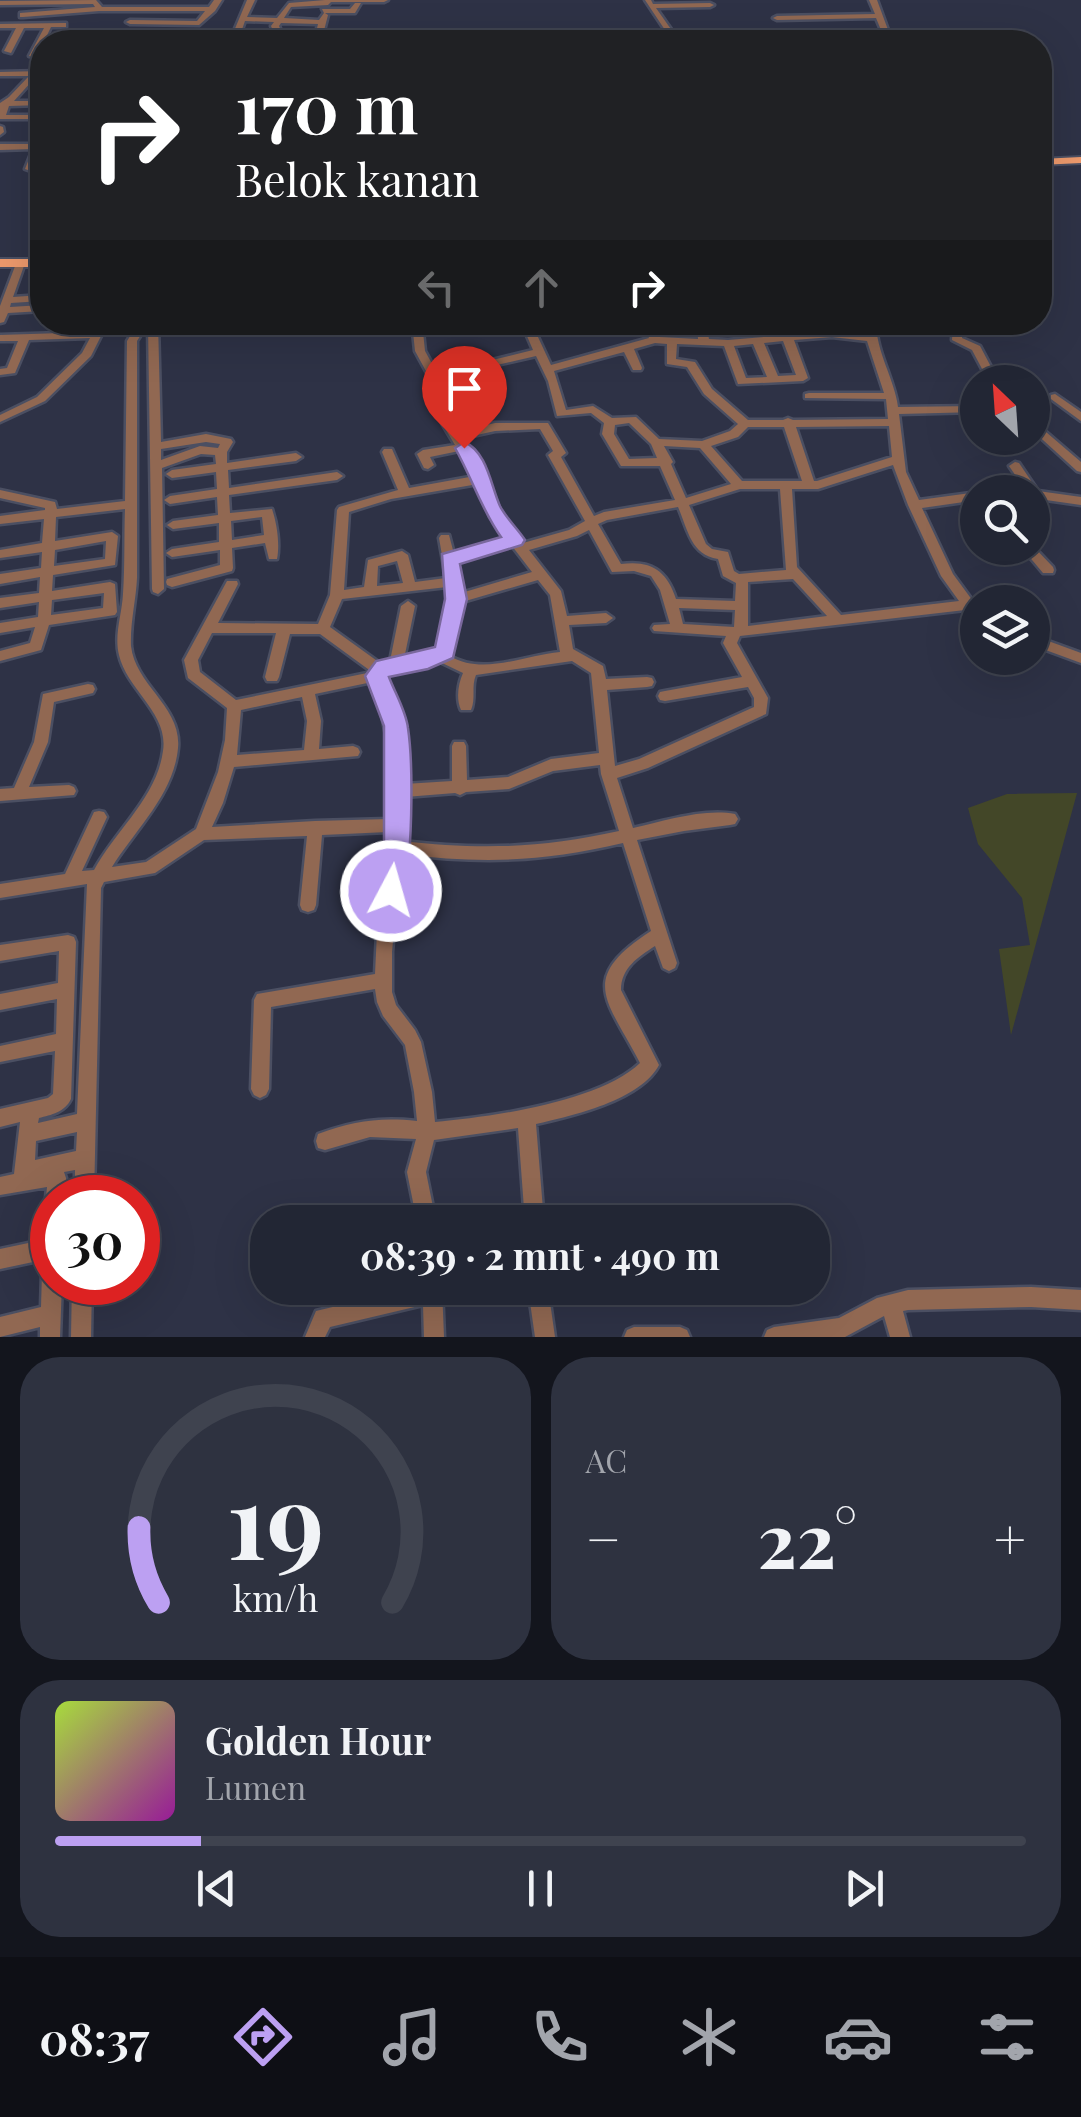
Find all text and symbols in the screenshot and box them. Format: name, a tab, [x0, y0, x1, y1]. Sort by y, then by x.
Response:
text: 170 m	[235, 58, 418, 152]
icon: right	[70, 70, 200, 200]
text: Belok kanan	[235, 148, 479, 208]
icon: left	[409, 260, 464, 315]
icon: ahead	[514, 260, 569, 315]
icon: right	[619, 260, 674, 315]
pin	[422, 346, 507, 449]
icon: arrive	[437, 361, 492, 416]
north arrow	[960, 365, 1050, 455]
map controls	[960, 365, 1050, 675]
button: search	[960, 475, 1050, 565]
button: layers	[960, 585, 1050, 675]
position arrow	[339, 839, 443, 943]
speed limit sign: 30	[30, 1175, 160, 1305]
text: 08:39 · 2 mnt · 490 m	[360, 1229, 720, 1280]
text: AC	[586, 1438, 627, 1481]
text: 19	[227, 1447, 324, 1586]
text: 22°	[757, 1487, 857, 1587]
text: −	[586, 1500, 621, 1574]
text: +	[994, 1500, 1026, 1574]
text: km/h	[232, 1573, 318, 1621]
text: Golden Hour	[205, 1714, 431, 1765]
text: Lumen	[205, 1765, 306, 1808]
icon: previous	[189, 1861, 244, 1916]
icon: pause	[513, 1861, 568, 1916]
icon: next	[837, 1861, 892, 1916]
icon: directions	[228, 2002, 298, 2072]
icon: music	[377, 2002, 447, 2072]
icon: phone	[525, 2002, 595, 2072]
icon: climate	[674, 2002, 744, 2072]
icon: car	[823, 2002, 893, 2072]
icon: filters	[972, 2002, 1042, 2072]
text: 08:37	[39, 2007, 149, 2067]

